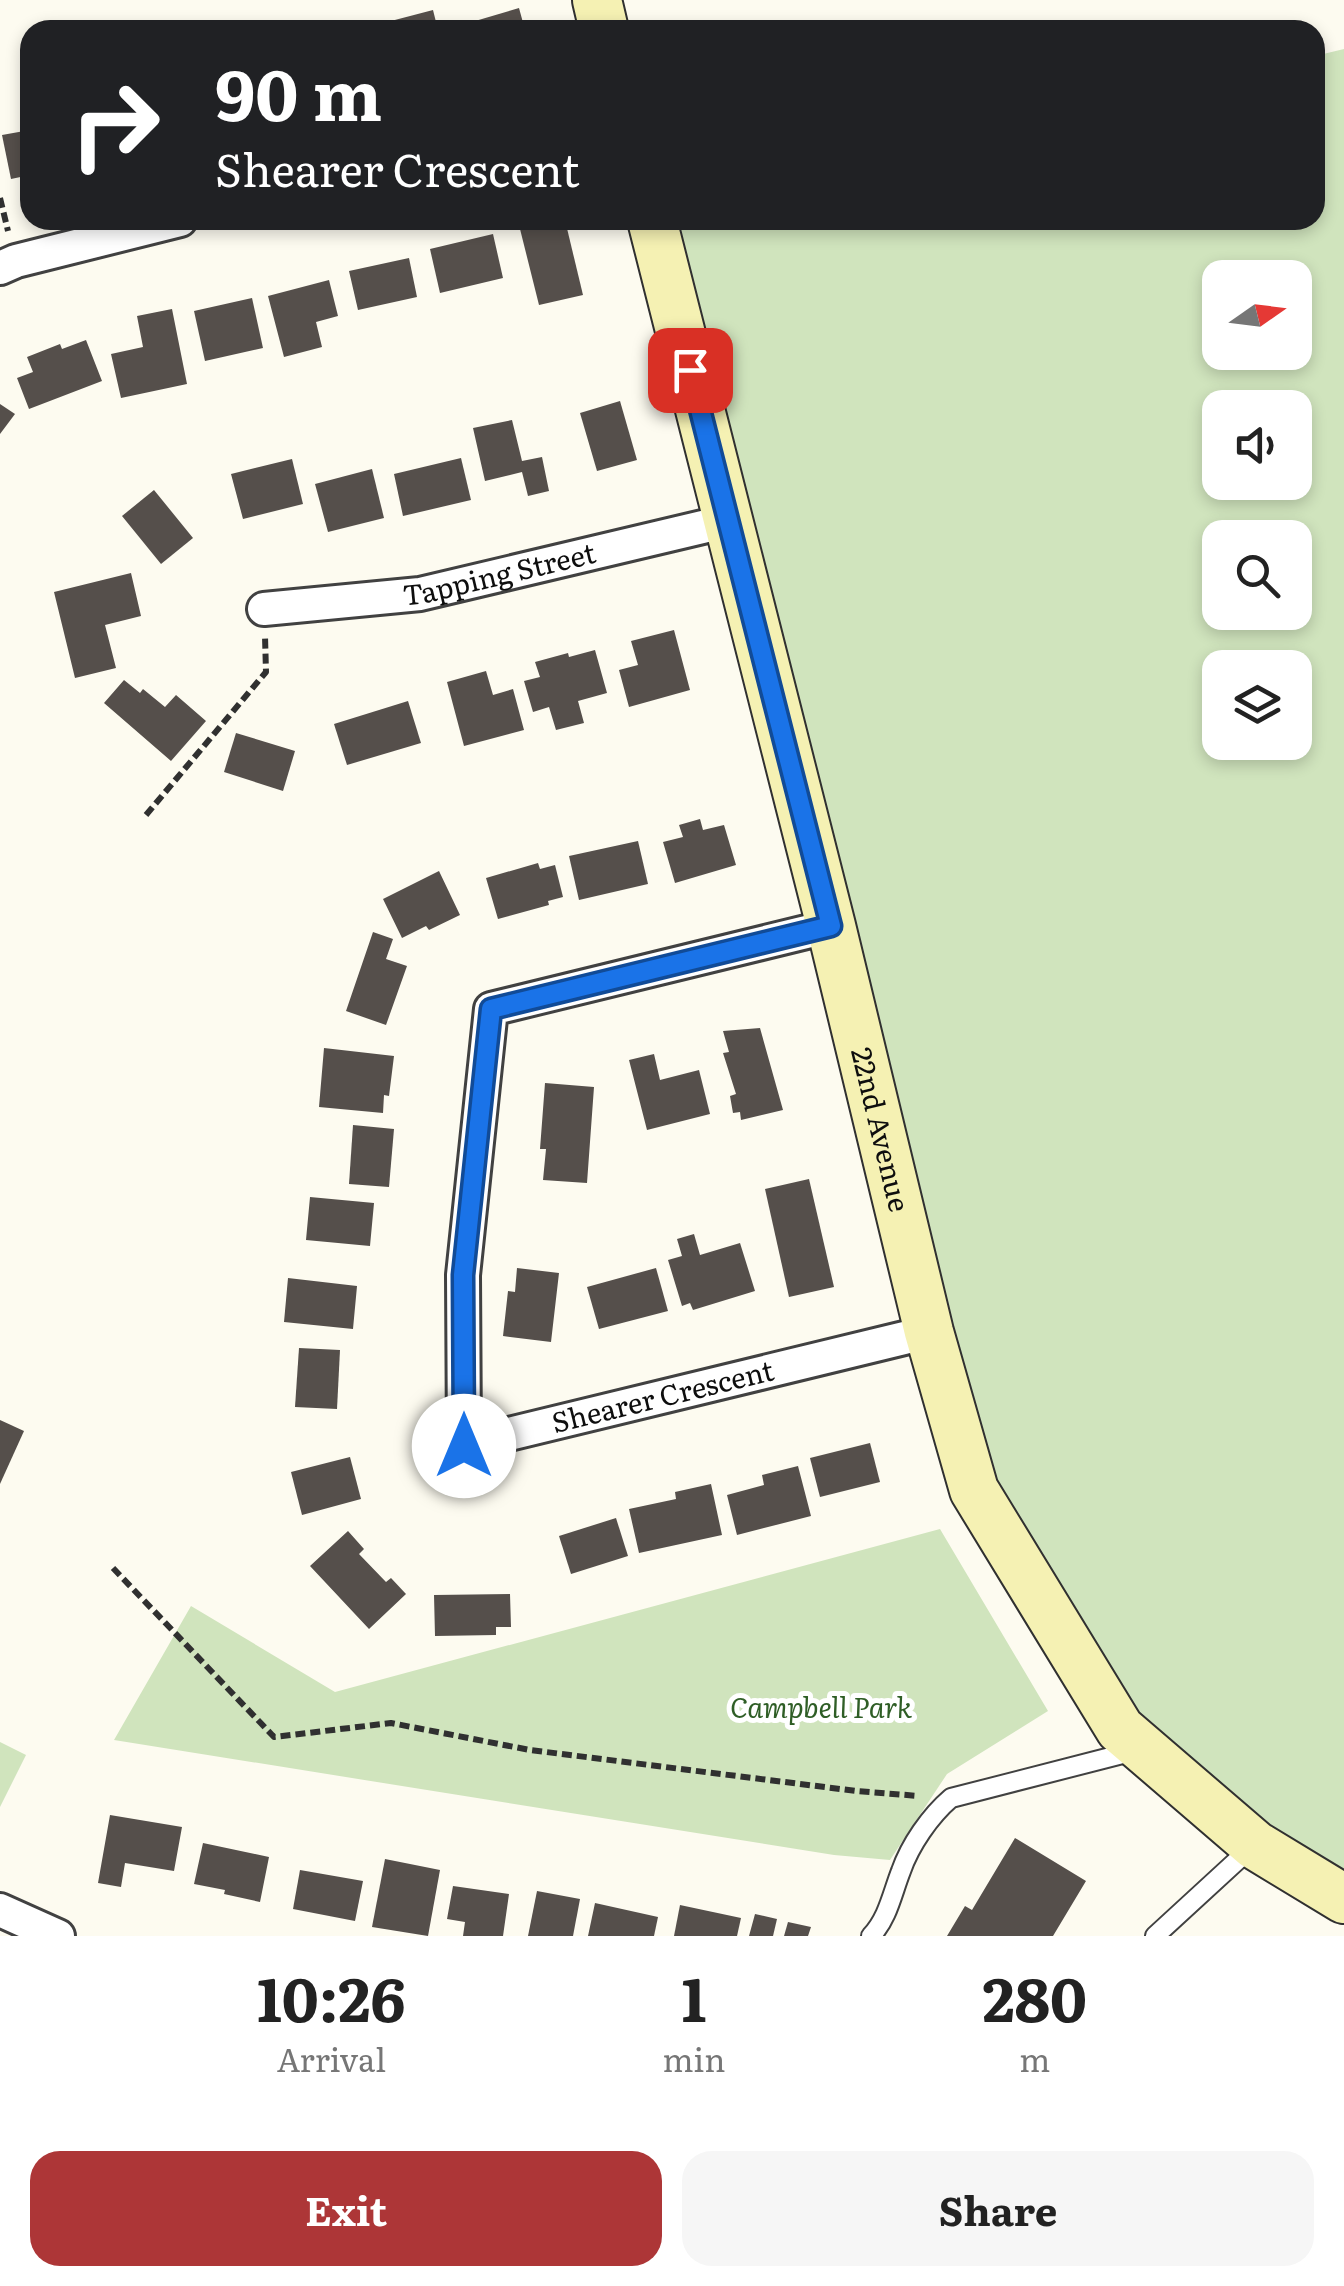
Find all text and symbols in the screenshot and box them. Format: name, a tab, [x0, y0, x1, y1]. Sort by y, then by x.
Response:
text: 90 m	[215, 39, 382, 143]
icon: right	[50, 60, 180, 190]
text: Shearer Crescent	[215, 134, 580, 201]
north arrow	[1202, 260, 1312, 370]
map controls	[1202, 260, 1312, 760]
pin	[648, 328, 733, 413]
icon: arrive	[663, 343, 718, 398]
button: sound	[1202, 390, 1312, 500]
button: search	[1202, 520, 1312, 630]
street label: Tapping Street	[401, 530, 600, 615]
button: layers	[1202, 650, 1312, 760]
street label: 22nd Avenue	[842, 1043, 922, 1216]
street label: Shearer Crescent	[547, 1347, 778, 1442]
position arrow	[412, 1394, 516, 1498]
park label: Campbell Park	[730, 1685, 913, 1727]
text: 10:26	[257, 1951, 406, 2040]
text: 1	[682, 1951, 706, 2040]
text: 280	[982, 1951, 1087, 2040]
text: Arrival	[277, 2034, 386, 2082]
text: min	[663, 2034, 725, 2082]
text: m	[1019, 2034, 1050, 2082]
button: Exit	[30, 2151, 662, 2266]
button: Share	[682, 2151, 1314, 2266]

